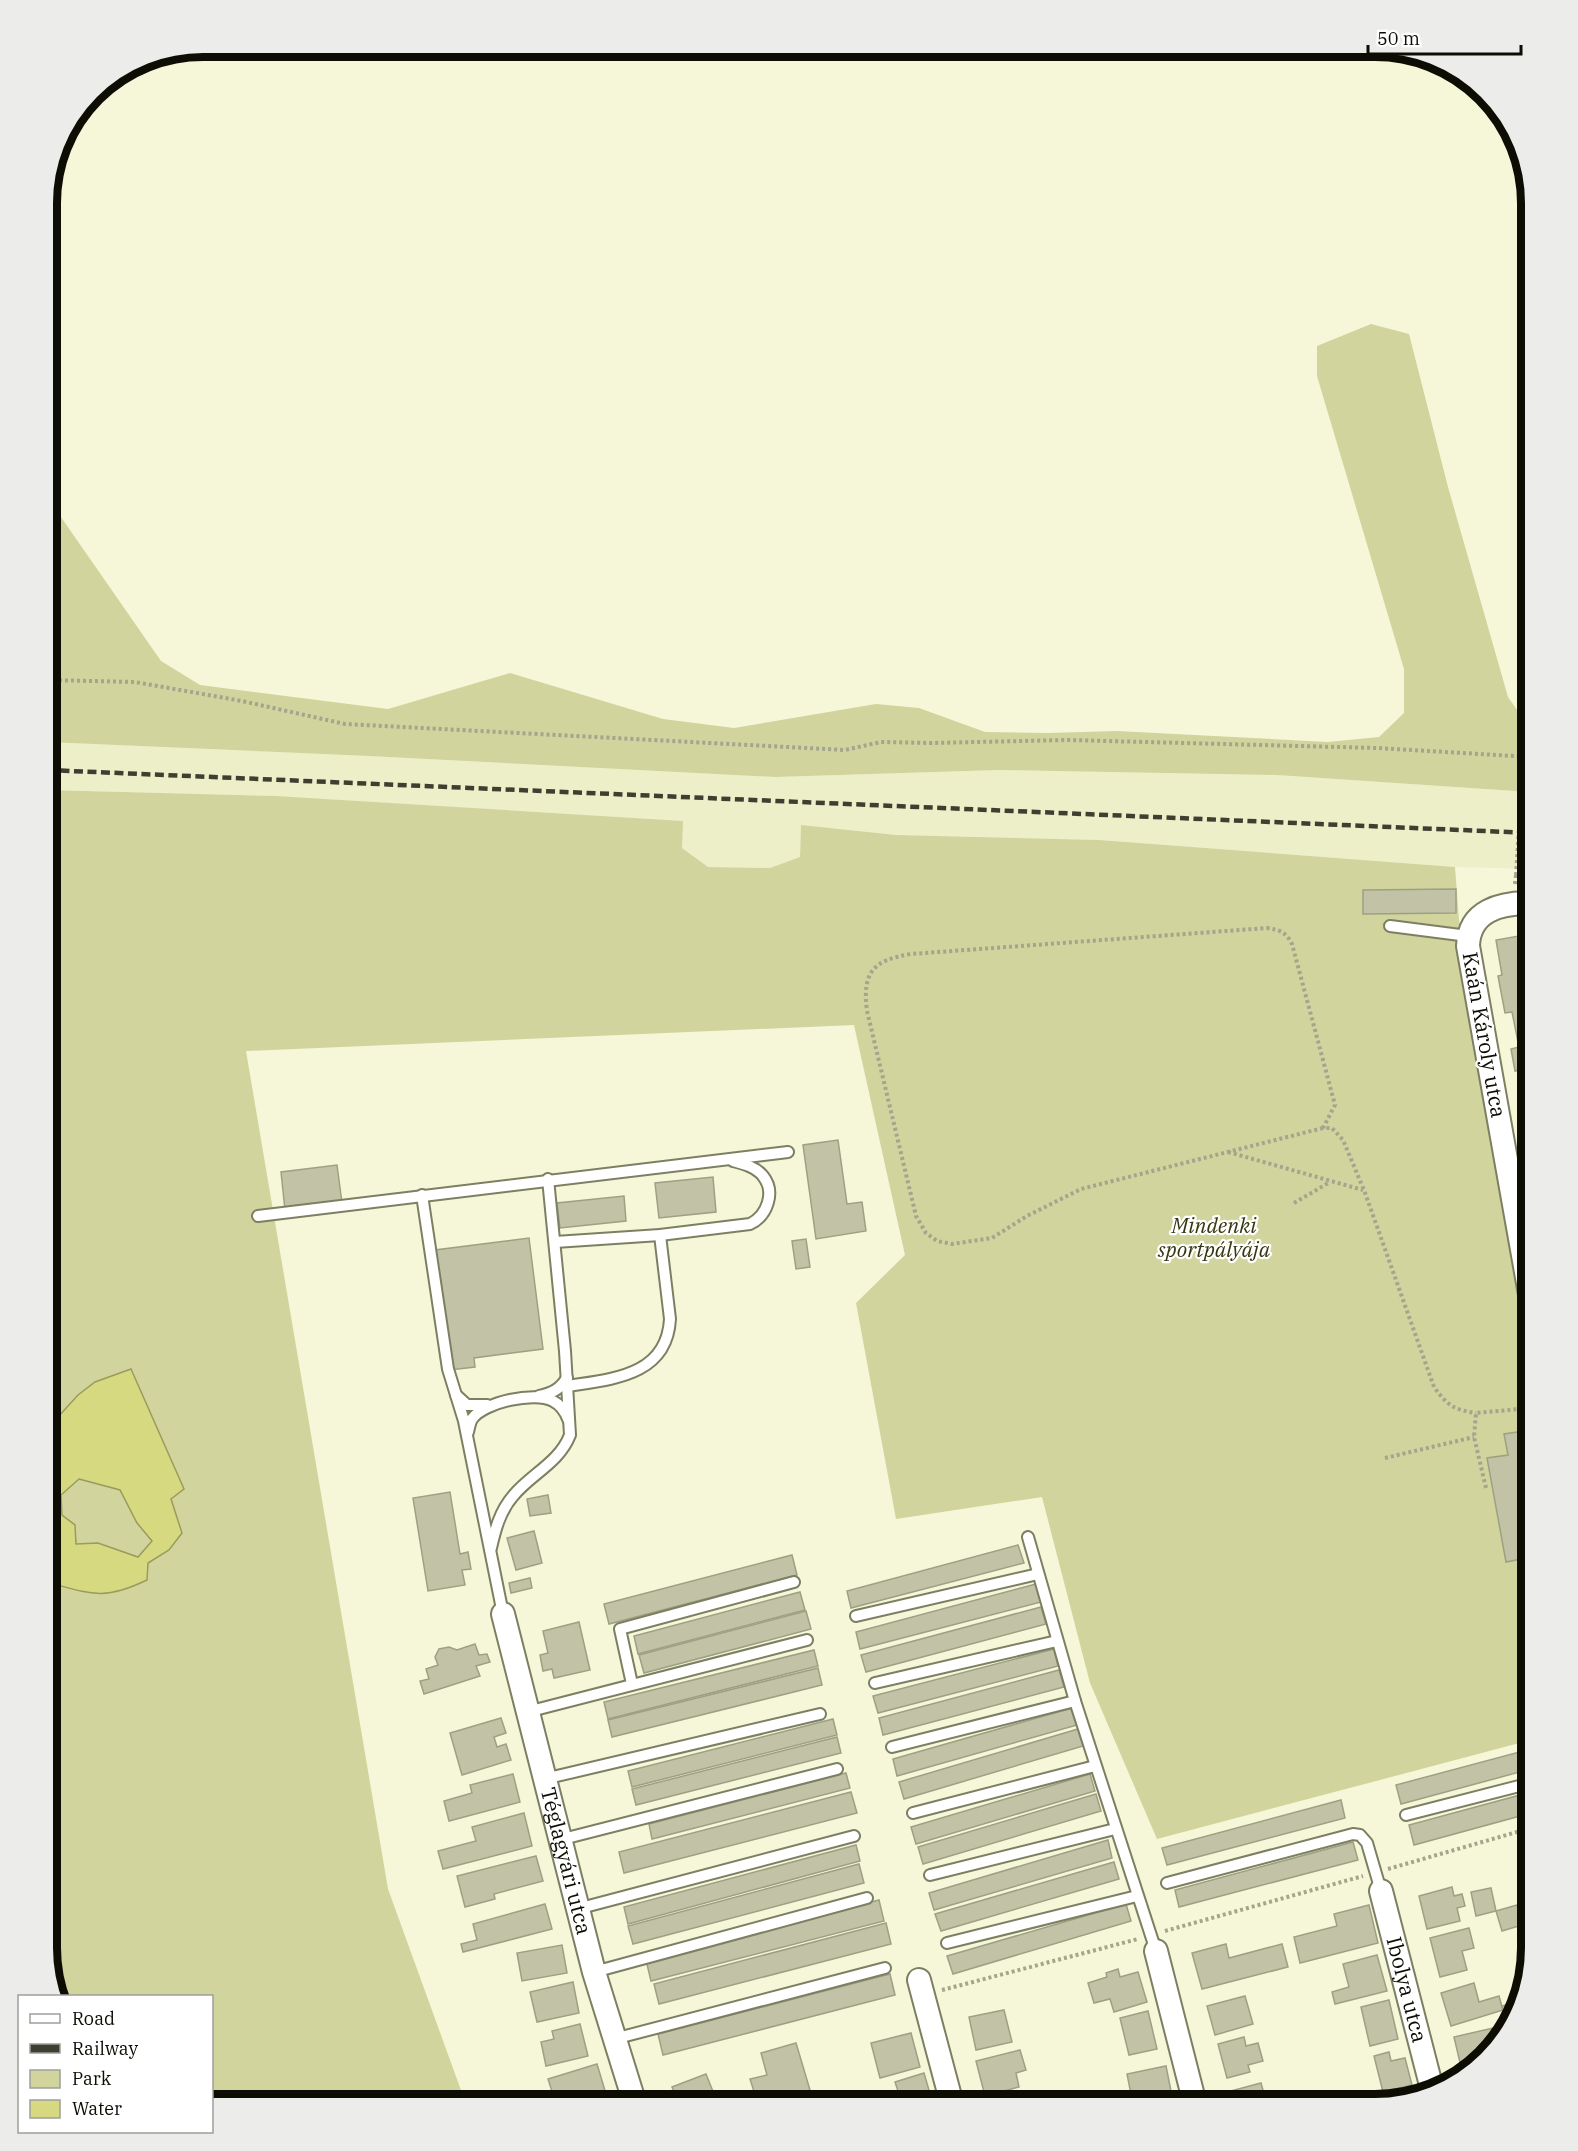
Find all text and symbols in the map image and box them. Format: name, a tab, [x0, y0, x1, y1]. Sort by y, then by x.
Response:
scale bar	[1368, 18, 1521, 56]
text: 50 m	[1377, 27, 1420, 50]
street label: Kaán Károly utca	[1457, 950, 1513, 1120]
park label: Mindenki sportpályája	[1158, 1211, 1271, 1263]
street label: Téglagyári utca	[535, 1784, 599, 1937]
street label: Ibolya utca	[1380, 1934, 1434, 2045]
legend	[18, 1995, 213, 2133]
text: Road	[72, 2007, 115, 2030]
text: Railway	[72, 2037, 138, 2060]
text: Park	[72, 2067, 112, 2090]
text: Water	[72, 2097, 122, 2120]

